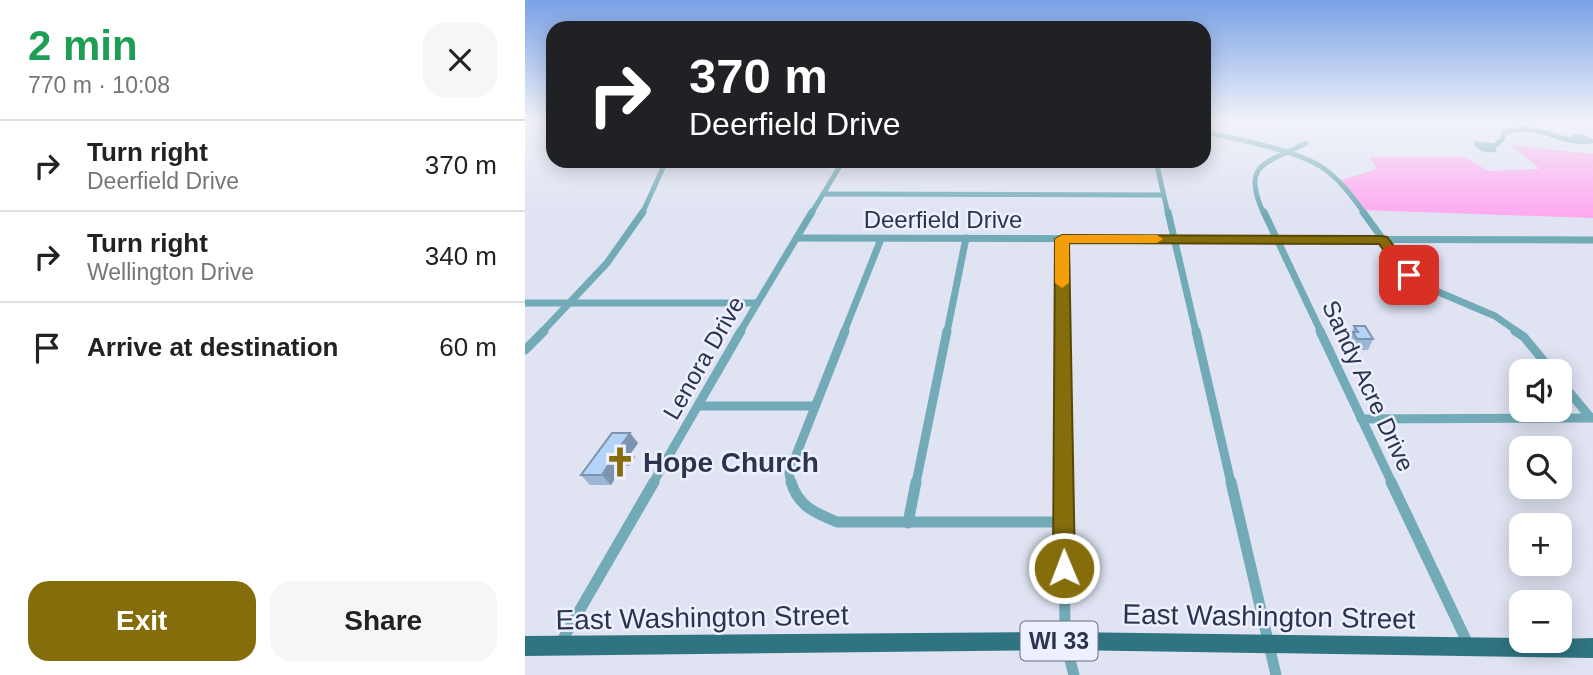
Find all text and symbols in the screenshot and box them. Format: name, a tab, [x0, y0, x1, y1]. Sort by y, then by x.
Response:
text: 2 min	[28, 22, 138, 69]
button: close	[423, 23, 497, 97]
icon: right	[574, 49, 665, 140]
text: 370 m	[689, 49, 828, 103]
text: 770 m · 10:08	[28, 72, 170, 98]
text: Deerfield Drive	[689, 106, 901, 142]
text: Turn right	[87, 137, 208, 167]
icon: right	[28, 147, 66, 185]
text: 370 m	[425, 150, 497, 180]
text: Deerfield Drive	[87, 168, 239, 194]
street label: Deerfield Drive	[864, 206, 1022, 233]
text: Turn right	[87, 228, 208, 258]
icon: right	[28, 238, 66, 276]
text: 340 m	[425, 241, 497, 271]
pin	[1379, 245, 1439, 305]
icon: arrive	[1390, 256, 1428, 294]
text: Wellington Drive	[87, 259, 254, 285]
street label: Lenora Drive	[658, 292, 750, 424]
street label: Sandy Acre Drive	[1317, 296, 1420, 476]
icon: arrive	[28, 329, 66, 367]
text: Arrive at destination	[87, 332, 338, 362]
text: 60 m	[439, 332, 497, 362]
map controls	[1509, 359, 1572, 653]
button: sound	[1509, 359, 1572, 422]
button: search	[1509, 436, 1572, 499]
church icon: Hope Church	[603, 445, 637, 479]
place label: Hope Church	[643, 447, 819, 478]
button: +	[1509, 513, 1572, 576]
position arrow	[1027, 531, 1101, 605]
button: Exit	[28, 581, 256, 661]
button: Share	[270, 581, 497, 661]
button: −	[1509, 590, 1572, 653]
street label: East Washington Street	[1122, 598, 1416, 635]
street label: East Washington Street	[555, 599, 849, 636]
road number: WI 33	[1021, 622, 1097, 660]

